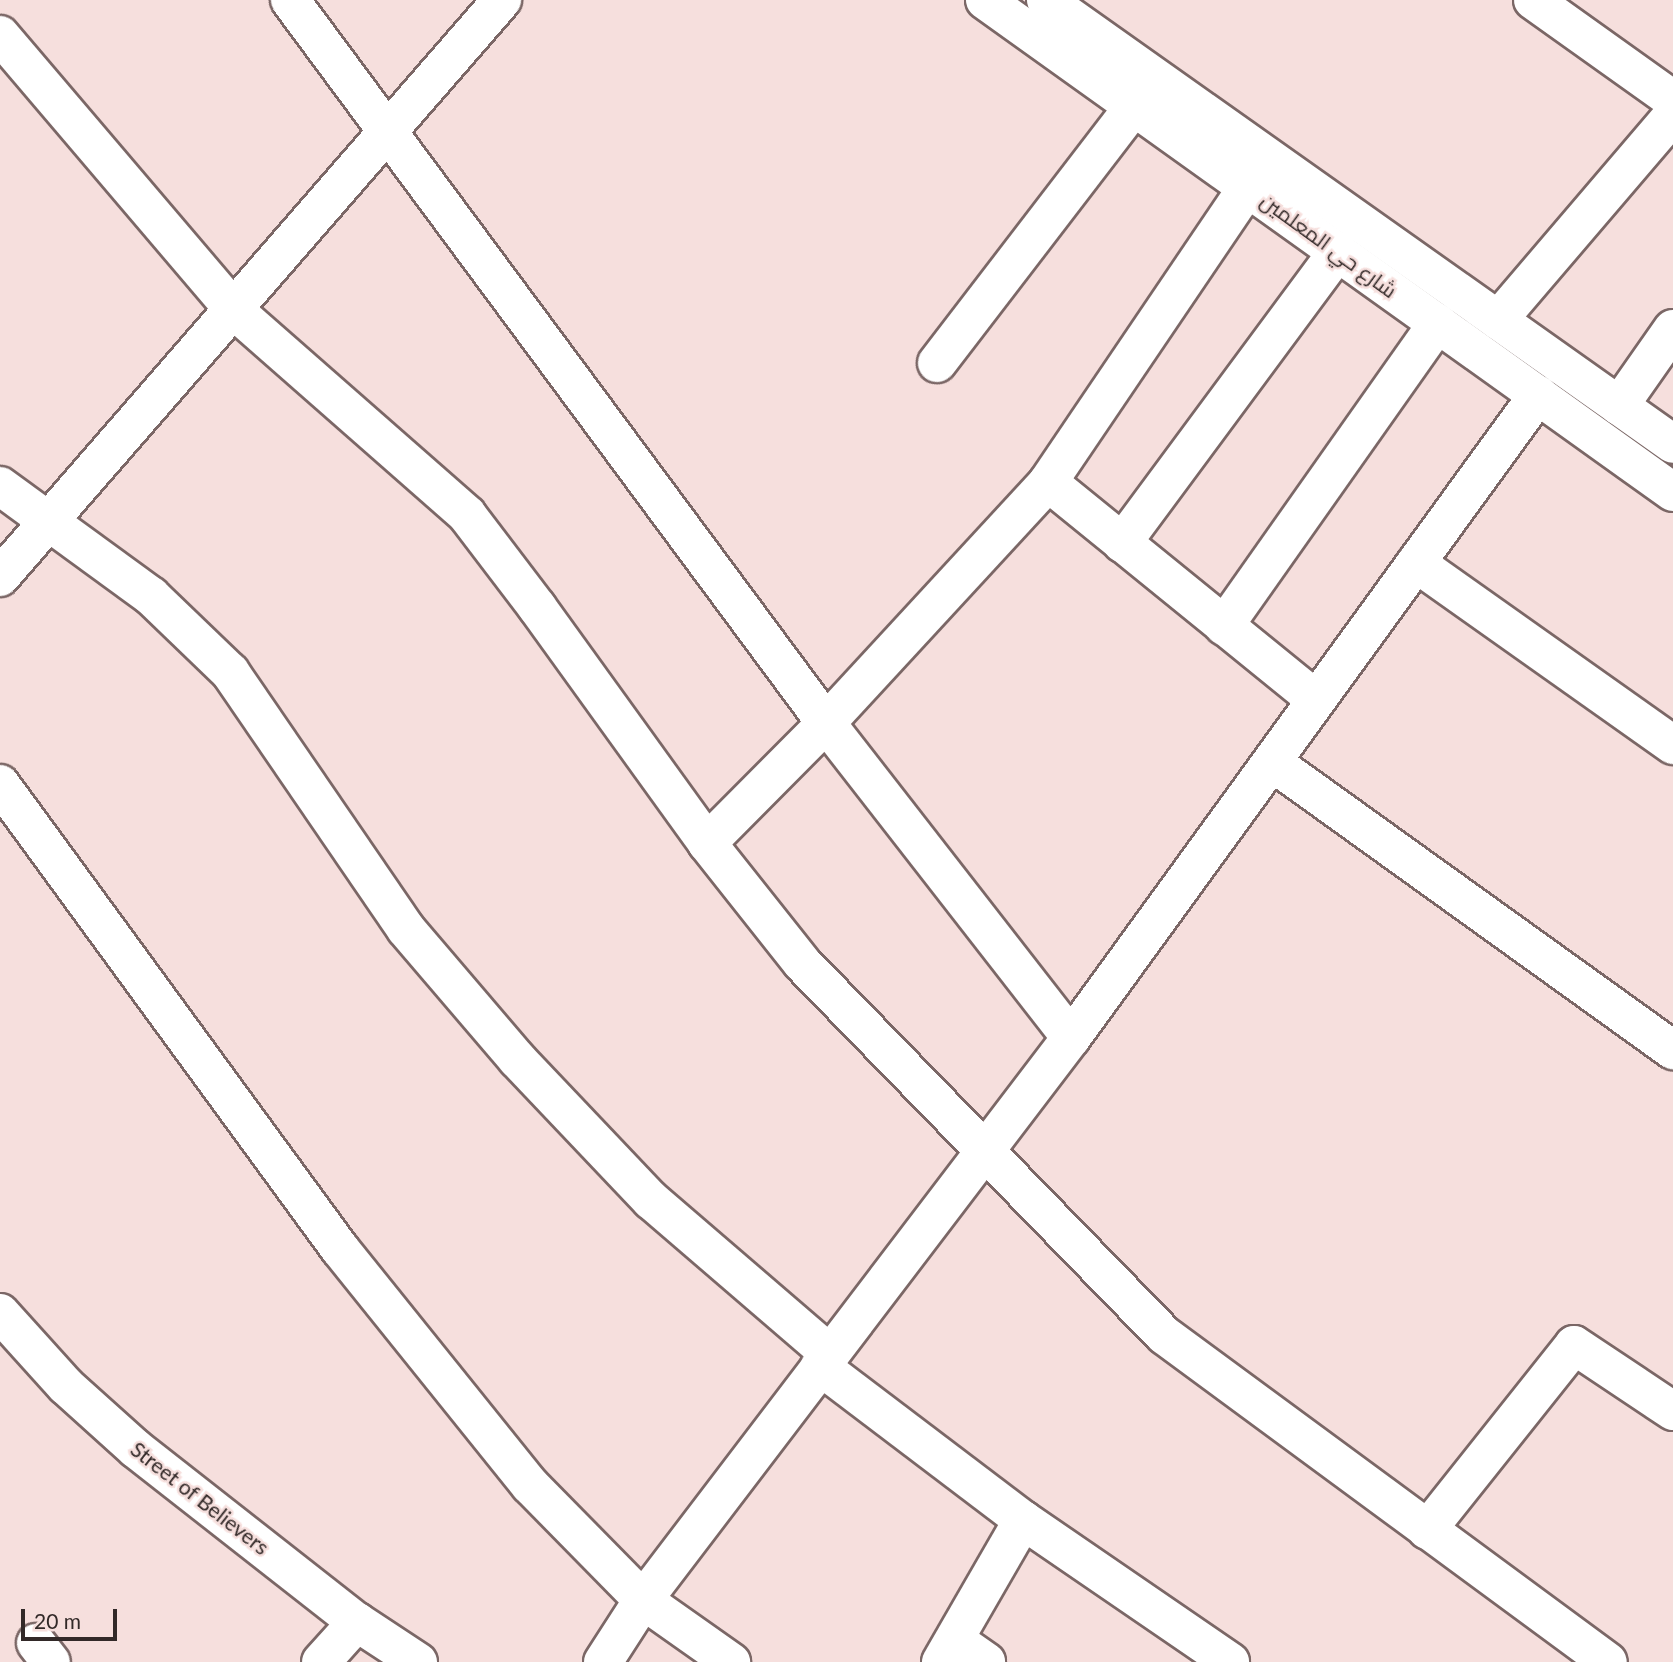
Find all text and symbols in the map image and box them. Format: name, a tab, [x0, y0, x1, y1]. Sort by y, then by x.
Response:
street label: شارع حي المعلمين	[1256, 187, 1402, 303]
street label: Street of Believers	[126, 1436, 274, 1560]
scale bar	[24, 1596, 121, 1640]
text: 20 m	[34, 1608, 81, 1633]

